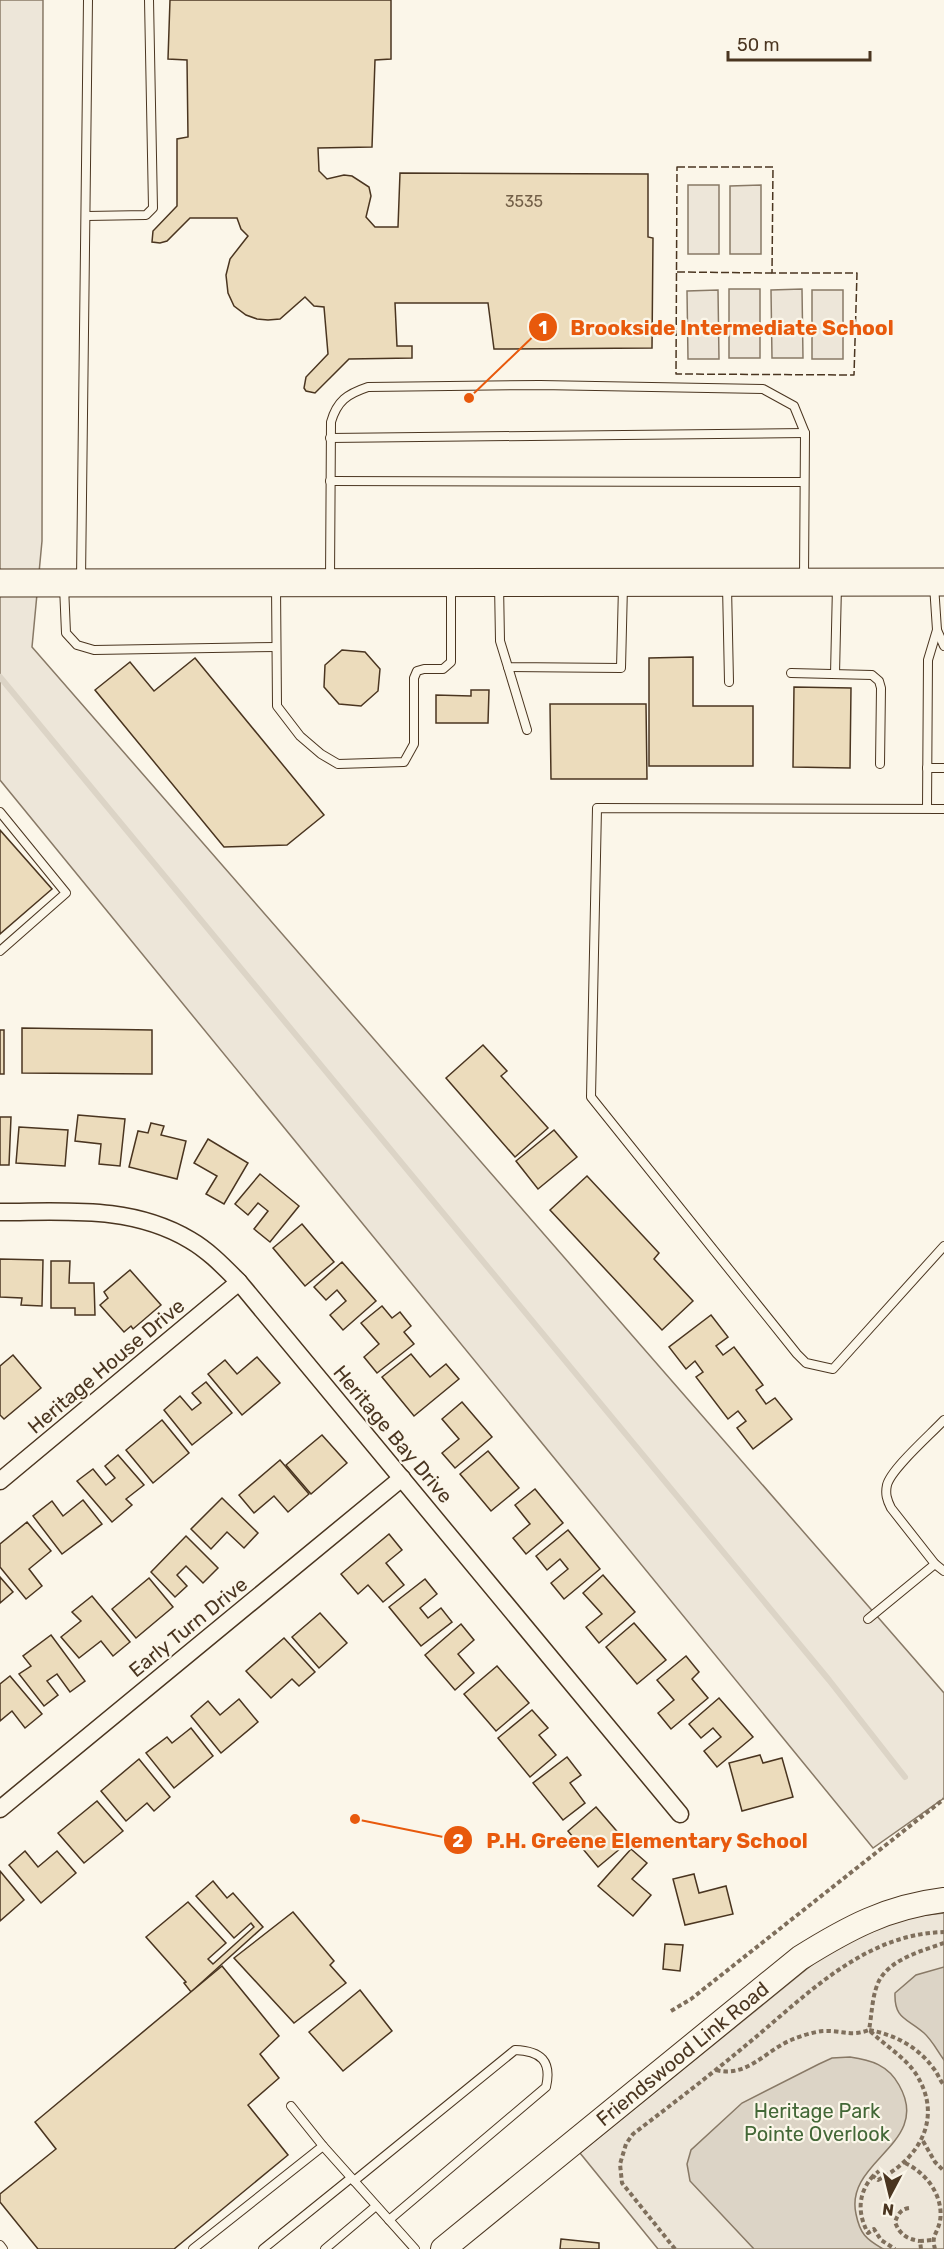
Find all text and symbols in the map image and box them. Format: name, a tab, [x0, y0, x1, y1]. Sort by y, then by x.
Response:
scale bar	[728, 24, 870, 62]
text: 50 m	[737, 34, 780, 56]
house number: 3535	[505, 192, 543, 211]
callout: Brookside Intermediate School	[528, 308, 905, 347]
text: Brookside Intermediate School	[570, 315, 894, 340]
text: 1	[539, 317, 547, 339]
street label: Heritage House Drive	[23, 1293, 189, 1439]
street label: Heritage Bay Drive	[328, 1360, 458, 1508]
street label: Early Turn Drive	[124, 1572, 252, 1682]
callout: P.H. Greene Elementary School	[443, 1821, 820, 1860]
text: P.H. Greene Elementary School	[486, 1828, 808, 1853]
text: 2	[452, 1830, 464, 1852]
street label: Friendswood Link Road	[592, 1976, 774, 2131]
park label: Heritage Park Pointe Overlook	[744, 2099, 891, 2146]
north arrow	[860, 2165, 920, 2225]
text: N	[881, 2199, 895, 2220]

